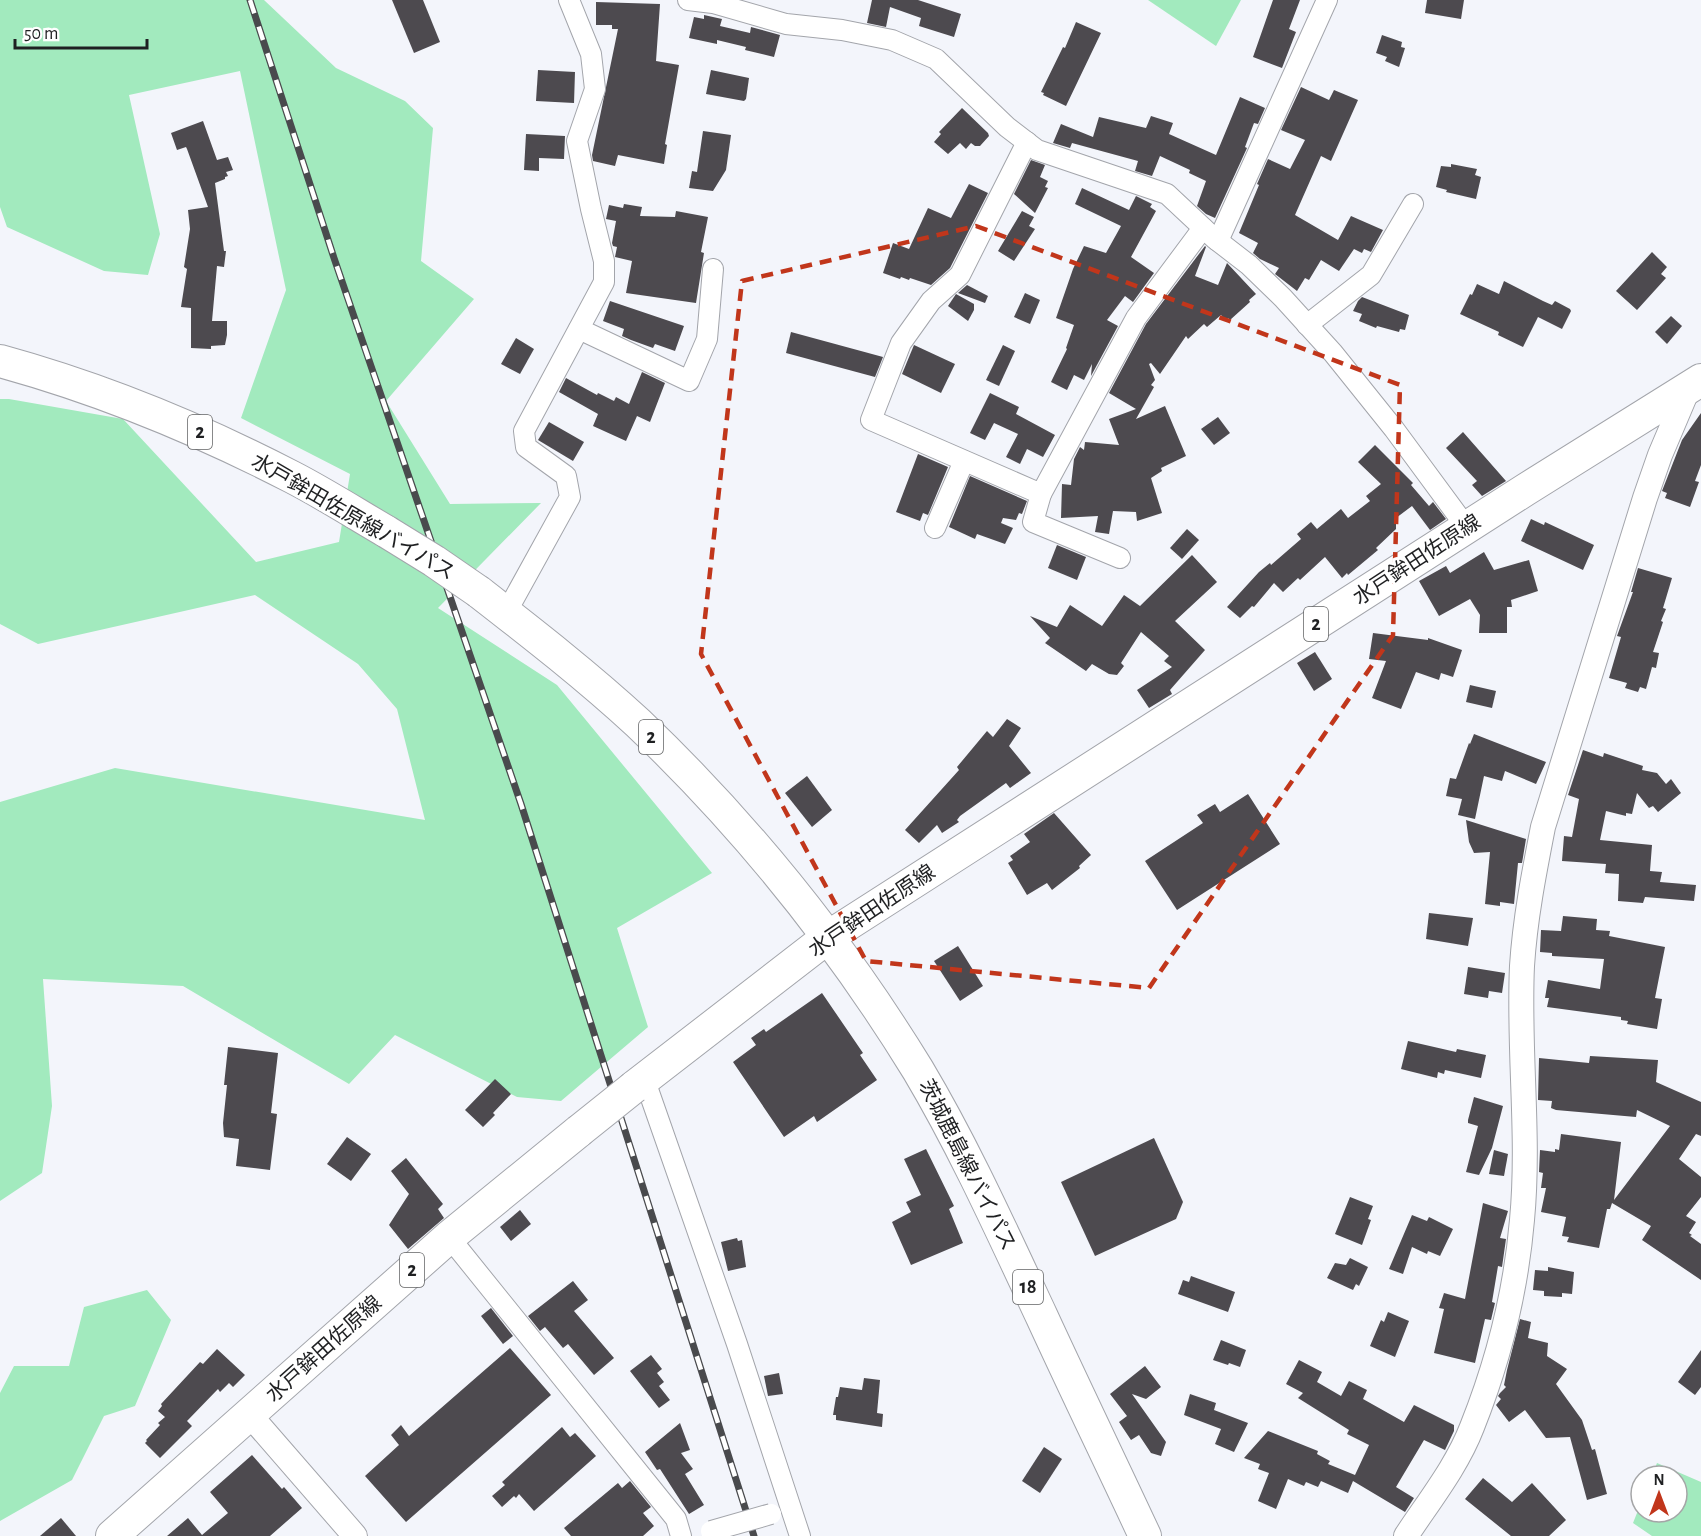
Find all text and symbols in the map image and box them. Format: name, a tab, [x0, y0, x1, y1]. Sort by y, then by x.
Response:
scale bar	[15, 12, 147, 50]
text: 50 m	[24, 25, 58, 43]
road number: 2	[188, 415, 212, 449]
street label: 水戸鉾田佐原線バイパス	[248, 449, 459, 584]
street label: 水戸鉾田佐原線	[1349, 510, 1484, 609]
road number: 2	[1304, 607, 1328, 641]
road number: 2	[639, 720, 663, 754]
street label: 水戸鉾田佐原線	[805, 860, 939, 961]
street label: 茨城鹿島線バイパス	[915, 1076, 1020, 1254]
road number: 2	[400, 1253, 424, 1287]
road number: 18	[1013, 1270, 1043, 1304]
street label: 水戸鉾田佐原線	[262, 1291, 386, 1406]
north arrow	[1629, 1464, 1689, 1524]
text: N	[1653, 1472, 1665, 1488]

